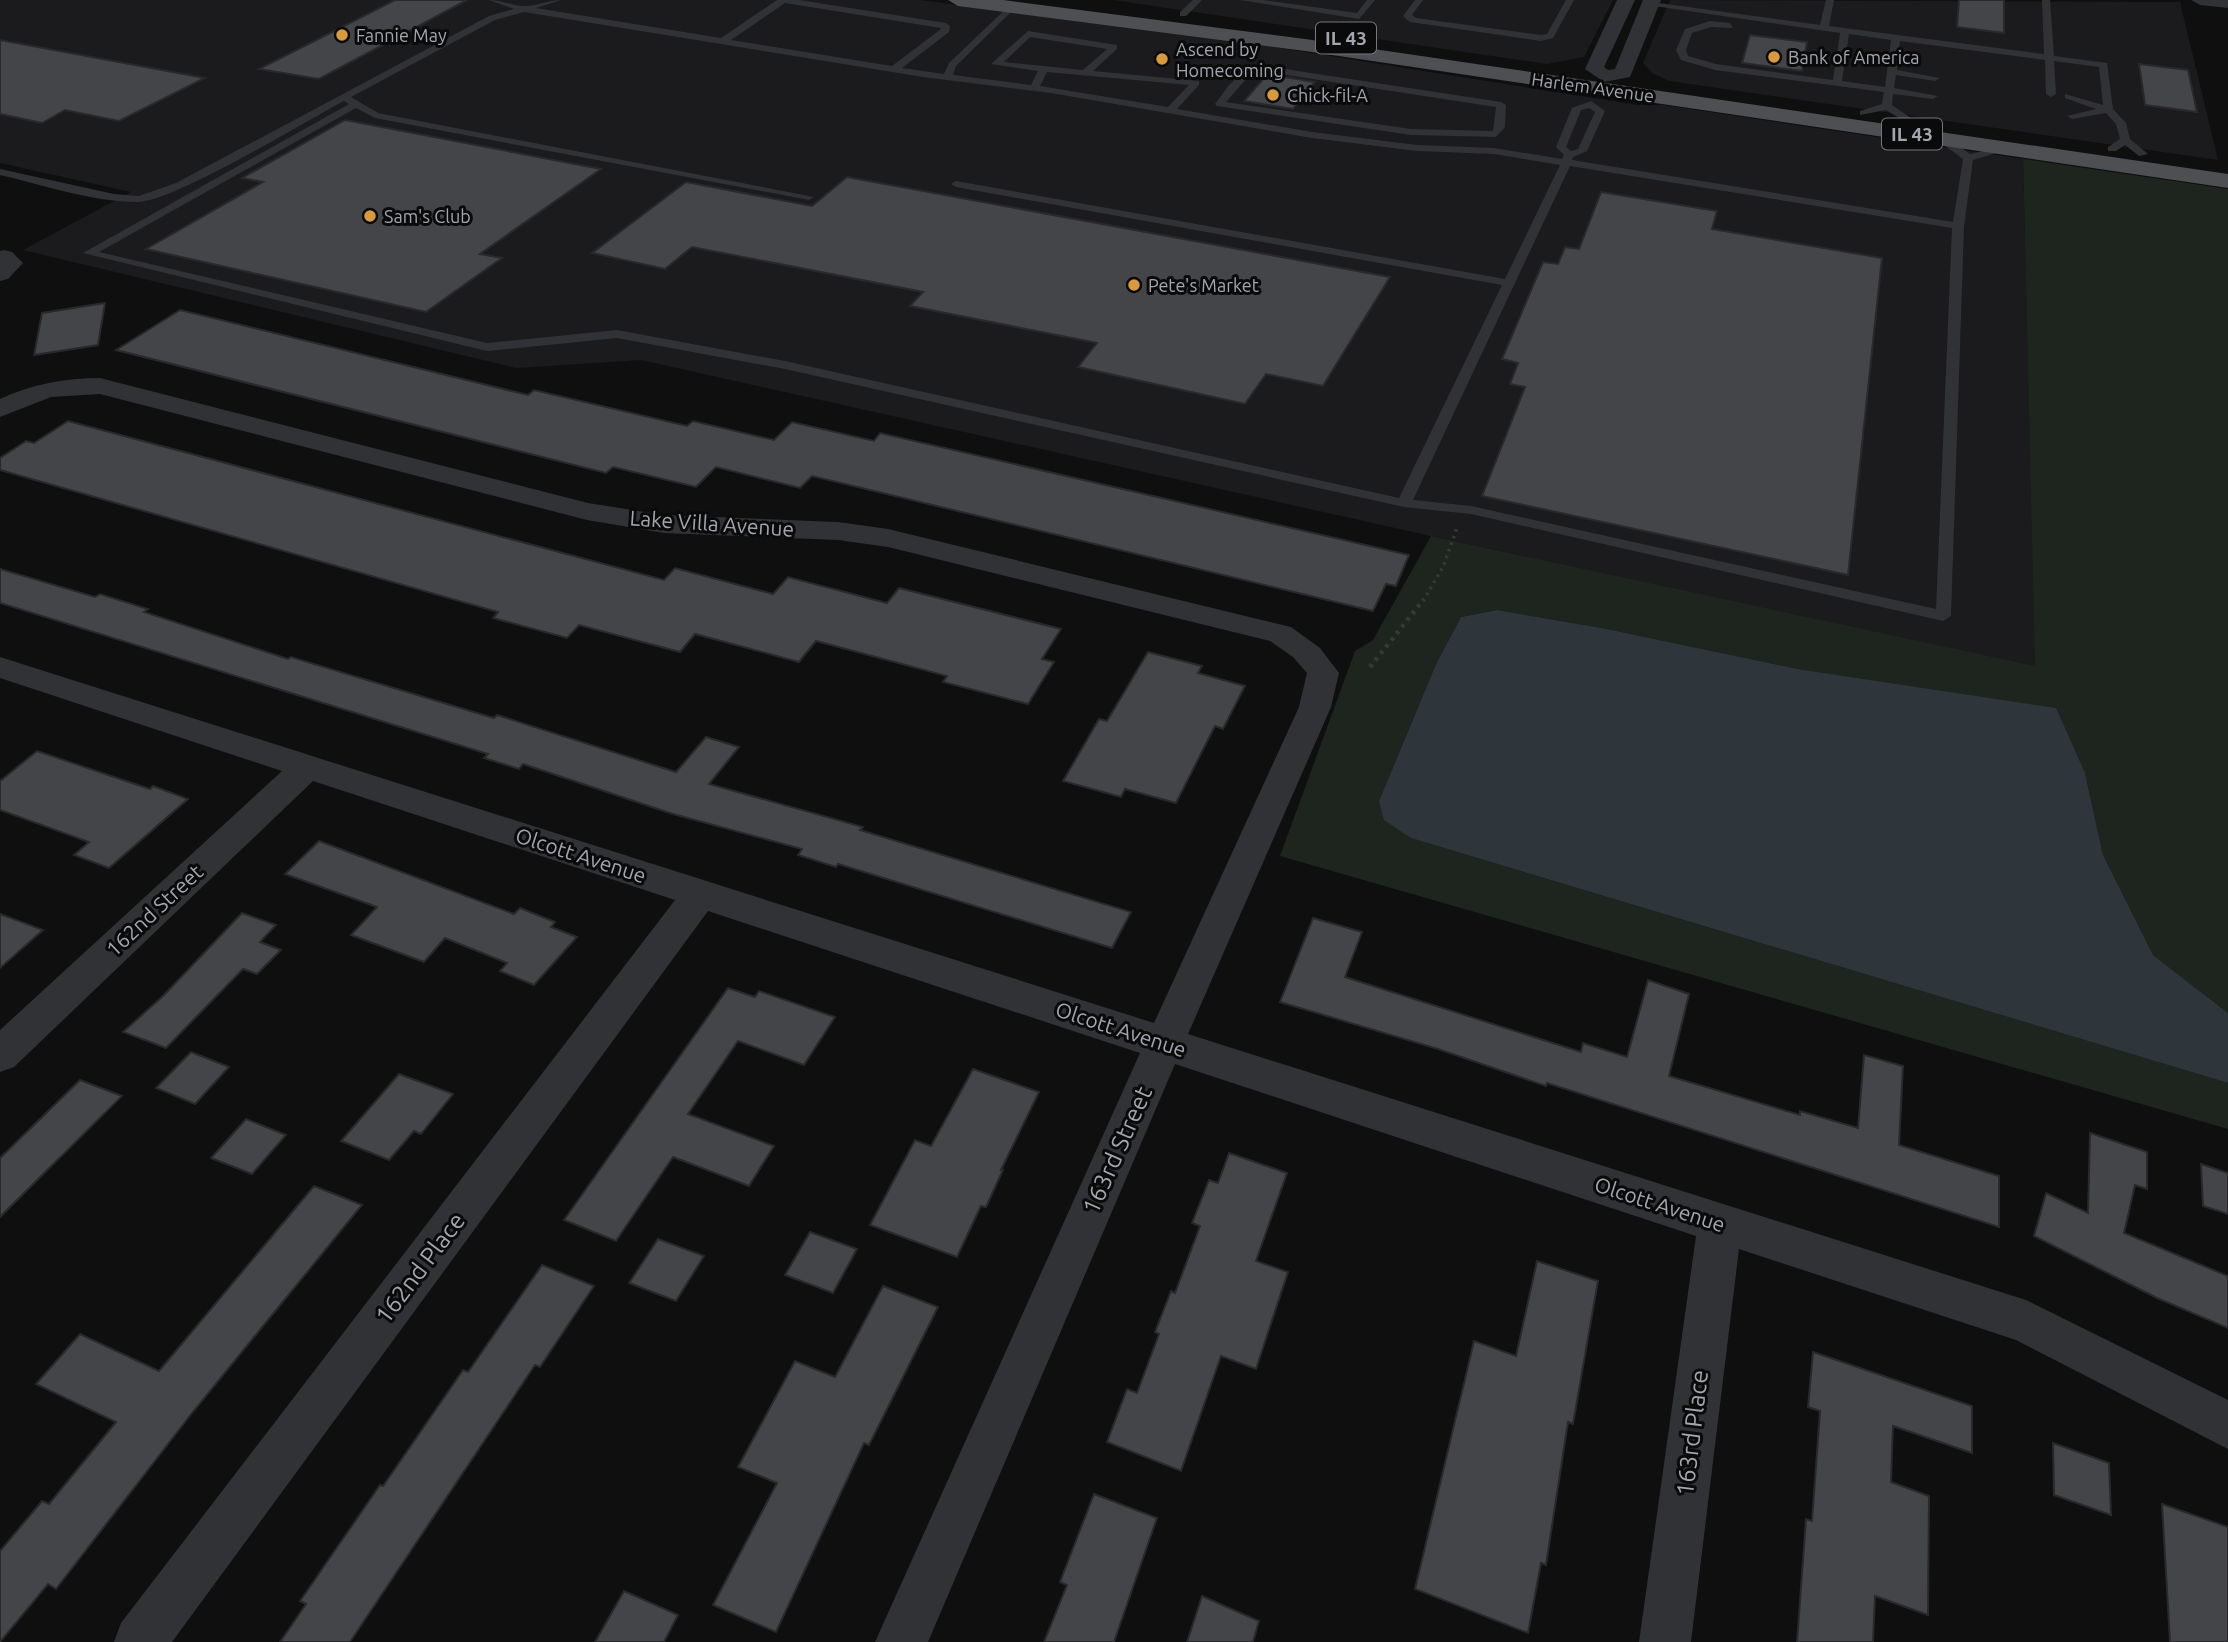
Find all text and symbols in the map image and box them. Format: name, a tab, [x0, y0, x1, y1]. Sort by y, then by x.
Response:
road number: IL 43	[1316, 22, 1376, 54]
place label: Fannie May	[356, 25, 447, 45]
marker: Fannie May	[334, 27, 350, 43]
place label: Ascend by Homecoming	[1176, 39, 1284, 80]
place label: Bank of America	[1788, 47, 1920, 67]
marker: Bank of America	[1766, 49, 1782, 65]
marker: Ascend by Homecoming	[1154, 51, 1170, 67]
street label: Harlem Avenue	[1530, 68, 1656, 106]
place label: Chick-fil-A	[1287, 85, 1368, 105]
marker: Chick-fil-A	[1265, 87, 1281, 103]
road number: IL 43	[1882, 118, 1942, 150]
place label: Sam's Club	[384, 206, 471, 226]
marker: Sam's Club	[362, 208, 378, 224]
place label: Pete's Market	[1148, 275, 1259, 295]
marker: Pete's Market	[1126, 277, 1142, 293]
street label: Lake Villa Avenue	[629, 505, 795, 541]
street label: Olcott Avenue	[513, 823, 649, 887]
street label: 162nd Street	[101, 859, 207, 961]
street label: Olcott Avenue	[1053, 997, 1189, 1061]
street label: 163rd Street	[1077, 1082, 1157, 1218]
street label: Olcott Avenue	[1592, 1172, 1728, 1236]
street label: 162nd Place	[370, 1207, 470, 1329]
street label: 163rd Place	[1671, 1369, 1713, 1497]

